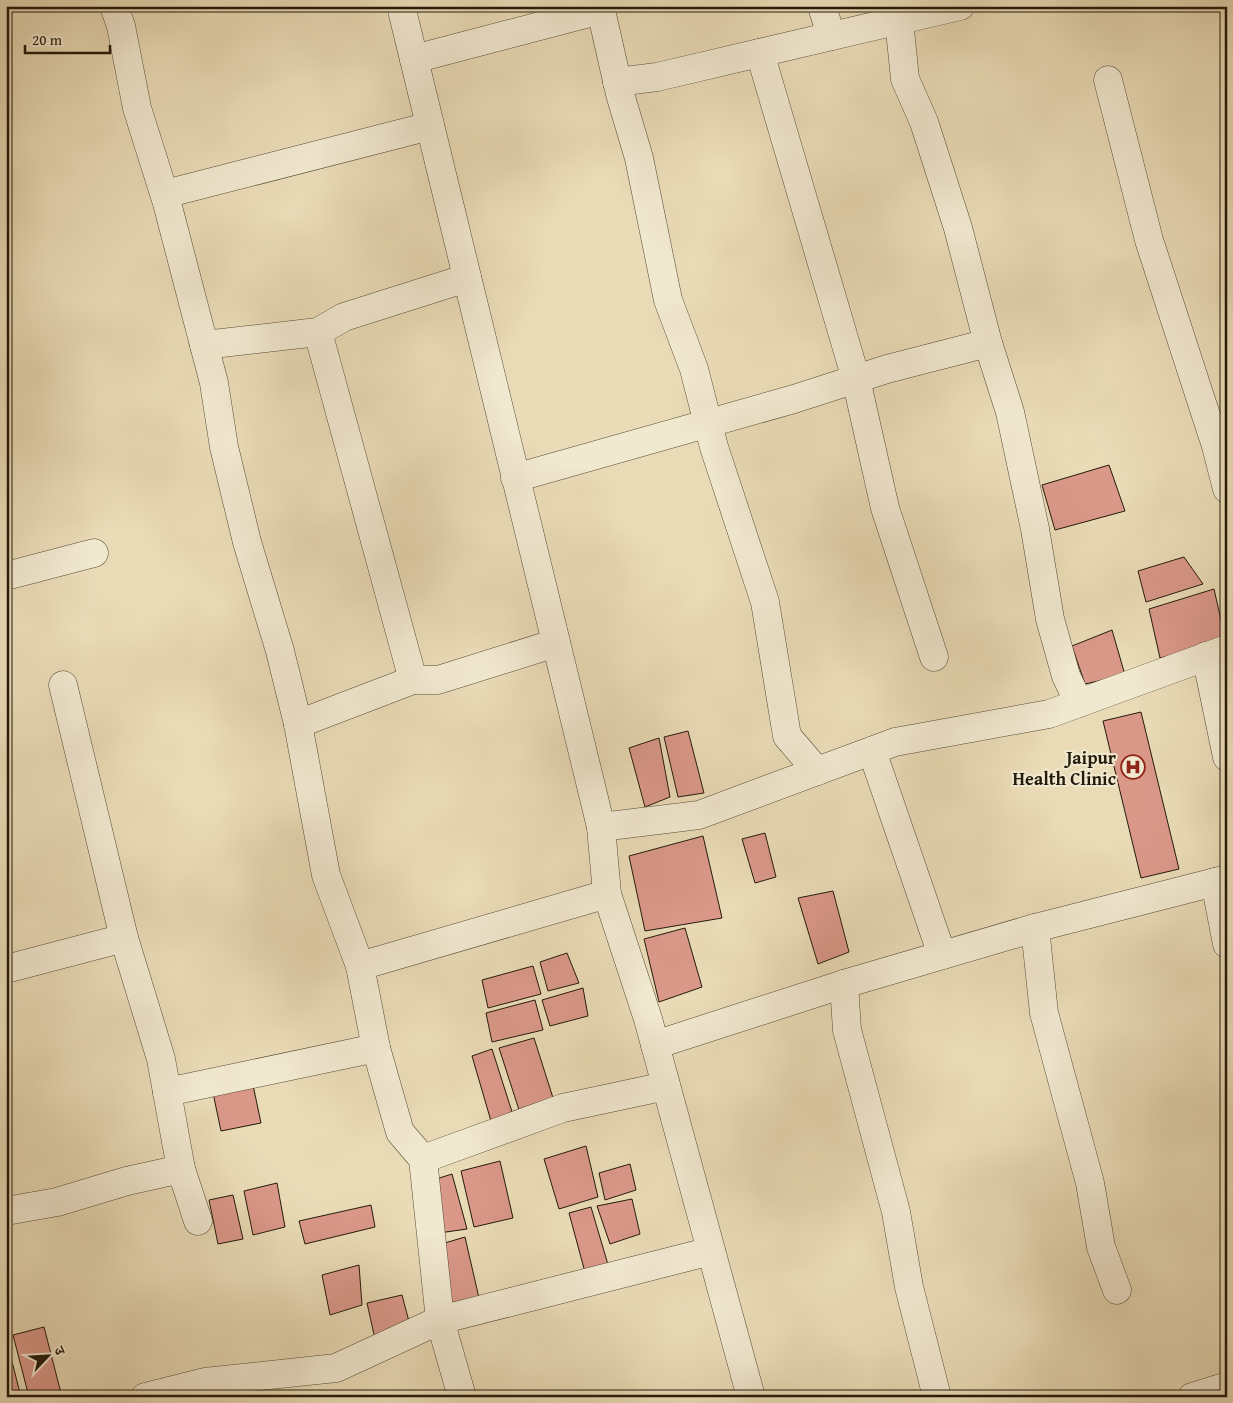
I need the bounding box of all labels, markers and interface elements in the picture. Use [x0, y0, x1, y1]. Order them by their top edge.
scale bar [25, 22, 110, 54]
text: 20 m [32, 29, 63, 50]
place label: Jaipur Health Clinic [1013, 744, 1117, 792]
hospital icon: Jaipur Health Clinic [1120, 754, 1146, 780]
north arrow [22, 1330, 72, 1380]
text: उ [49, 1342, 71, 1359]

